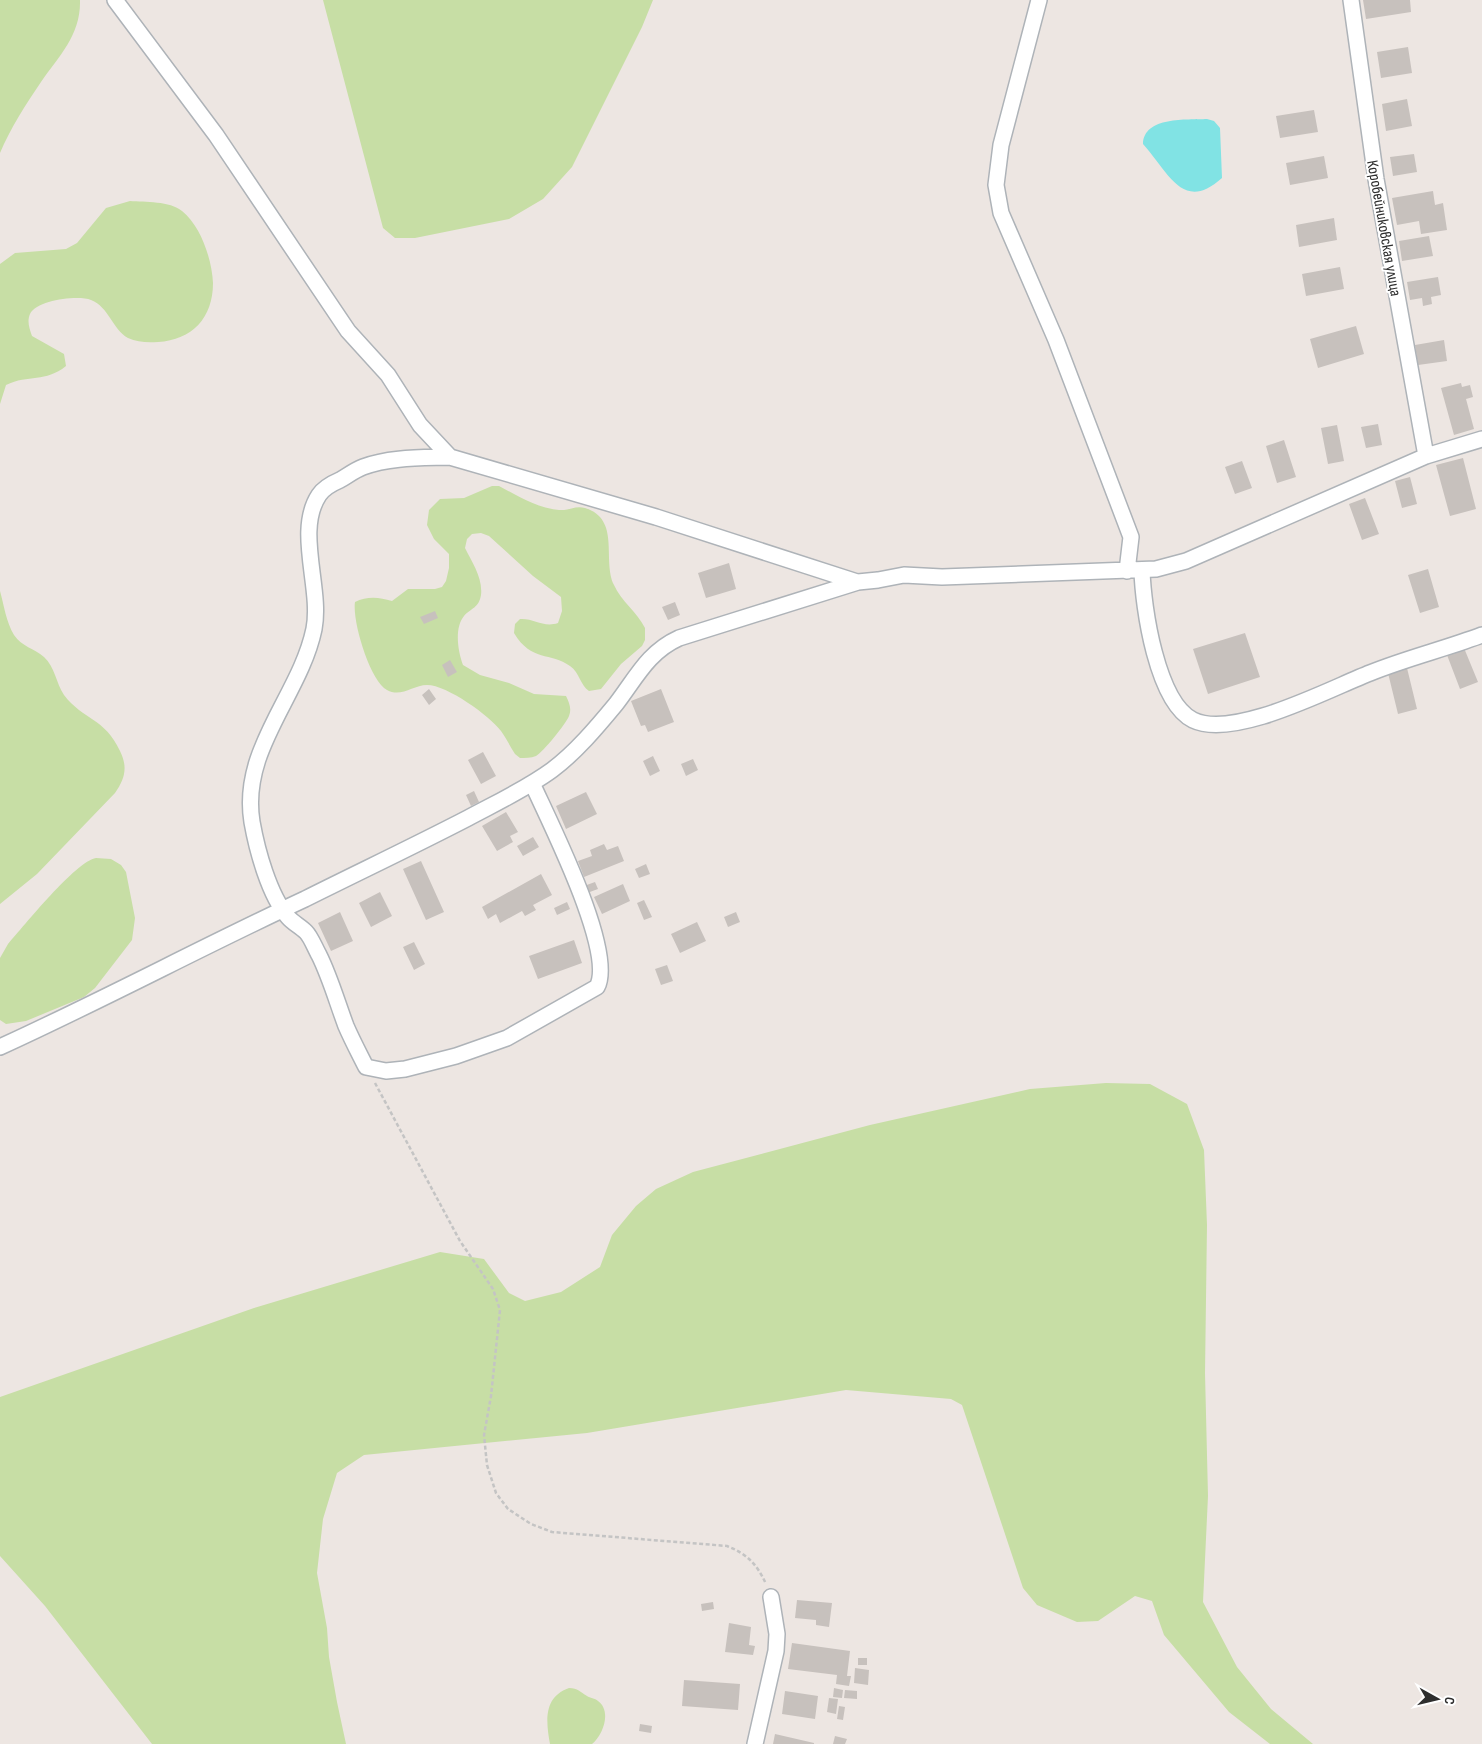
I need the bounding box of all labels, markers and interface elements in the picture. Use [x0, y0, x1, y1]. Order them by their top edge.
street label: Коробейниковская улица [1362, 159, 1405, 298]
north arrow [1412, 1674, 1462, 1724]
text: С [1440, 1696, 1458, 1705]

